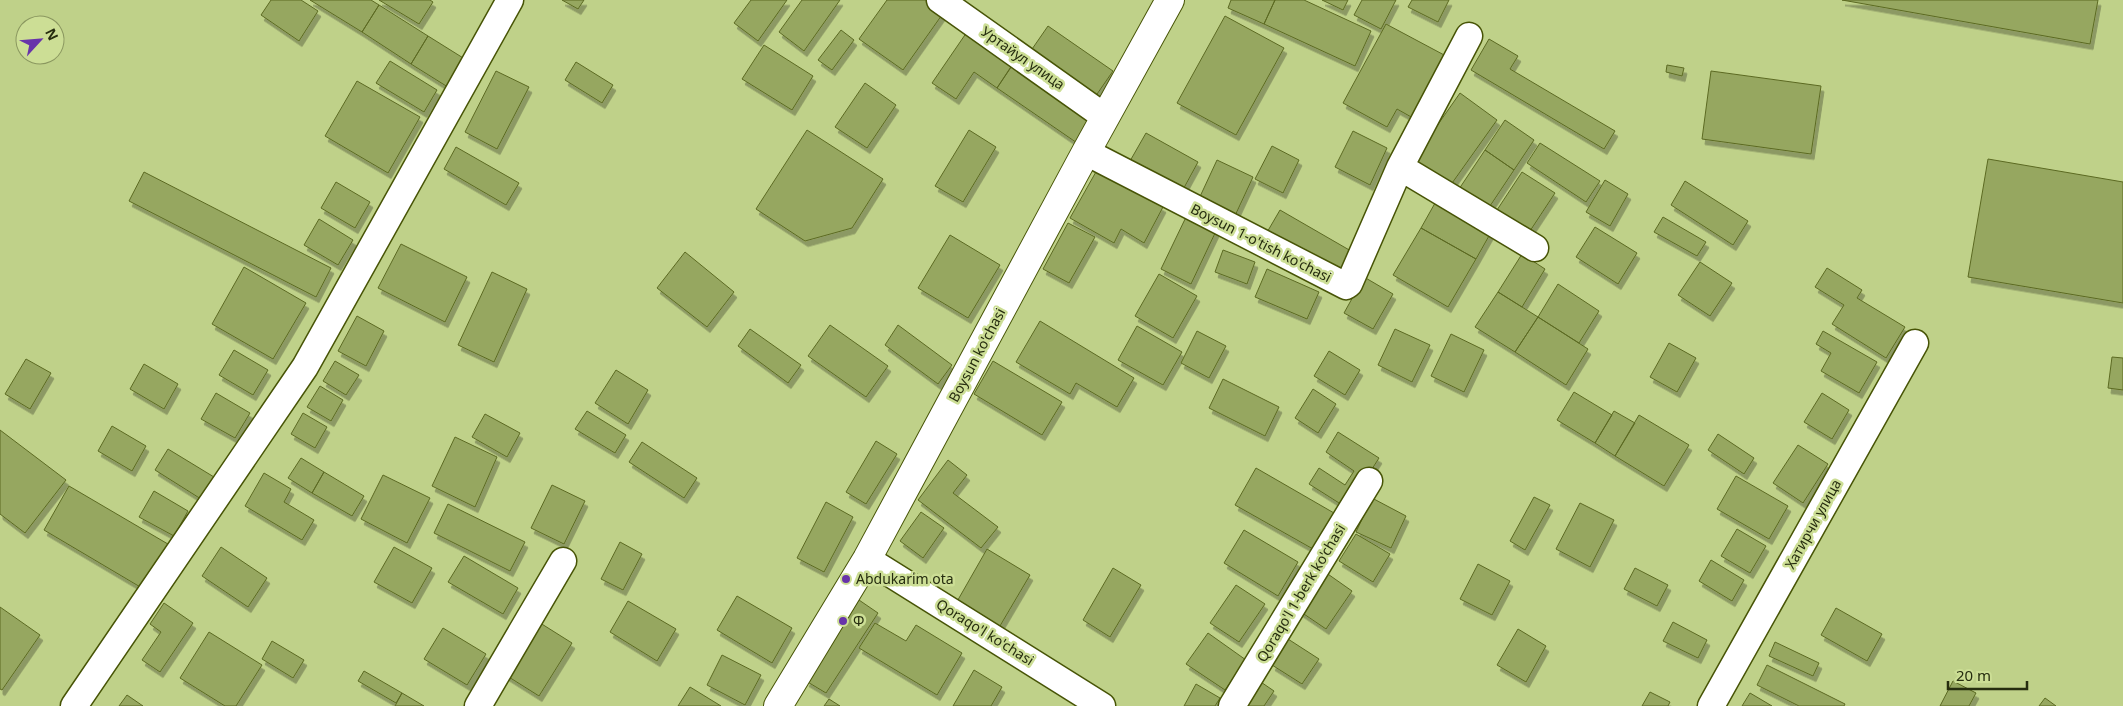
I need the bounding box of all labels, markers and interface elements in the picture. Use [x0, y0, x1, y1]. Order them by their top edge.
north arrow [15, 15, 65, 65]
street label: Уртайул улица [978, 22, 1069, 93]
text: N [41, 25, 63, 43]
street label: Boysun 1-o'tish ko'chasi [1188, 199, 1335, 286]
street label: Boysun ko'chasi [944, 305, 1009, 405]
street label: Хатирчи улица [1780, 476, 1845, 572]
street label: Qoraqo'l 1-berk ko'chasi [1252, 520, 1349, 665]
place label: Abdukarim ota [856, 569, 954, 588]
marker: Abdukarim ota [840, 573, 852, 585]
street label: Qoraqo'l ko'chasi [933, 594, 1038, 669]
place label: Ф [853, 611, 864, 630]
marker: Ф [837, 615, 849, 627]
scale bar [1948, 658, 2027, 690]
text: 20 m [1956, 665, 1991, 685]

